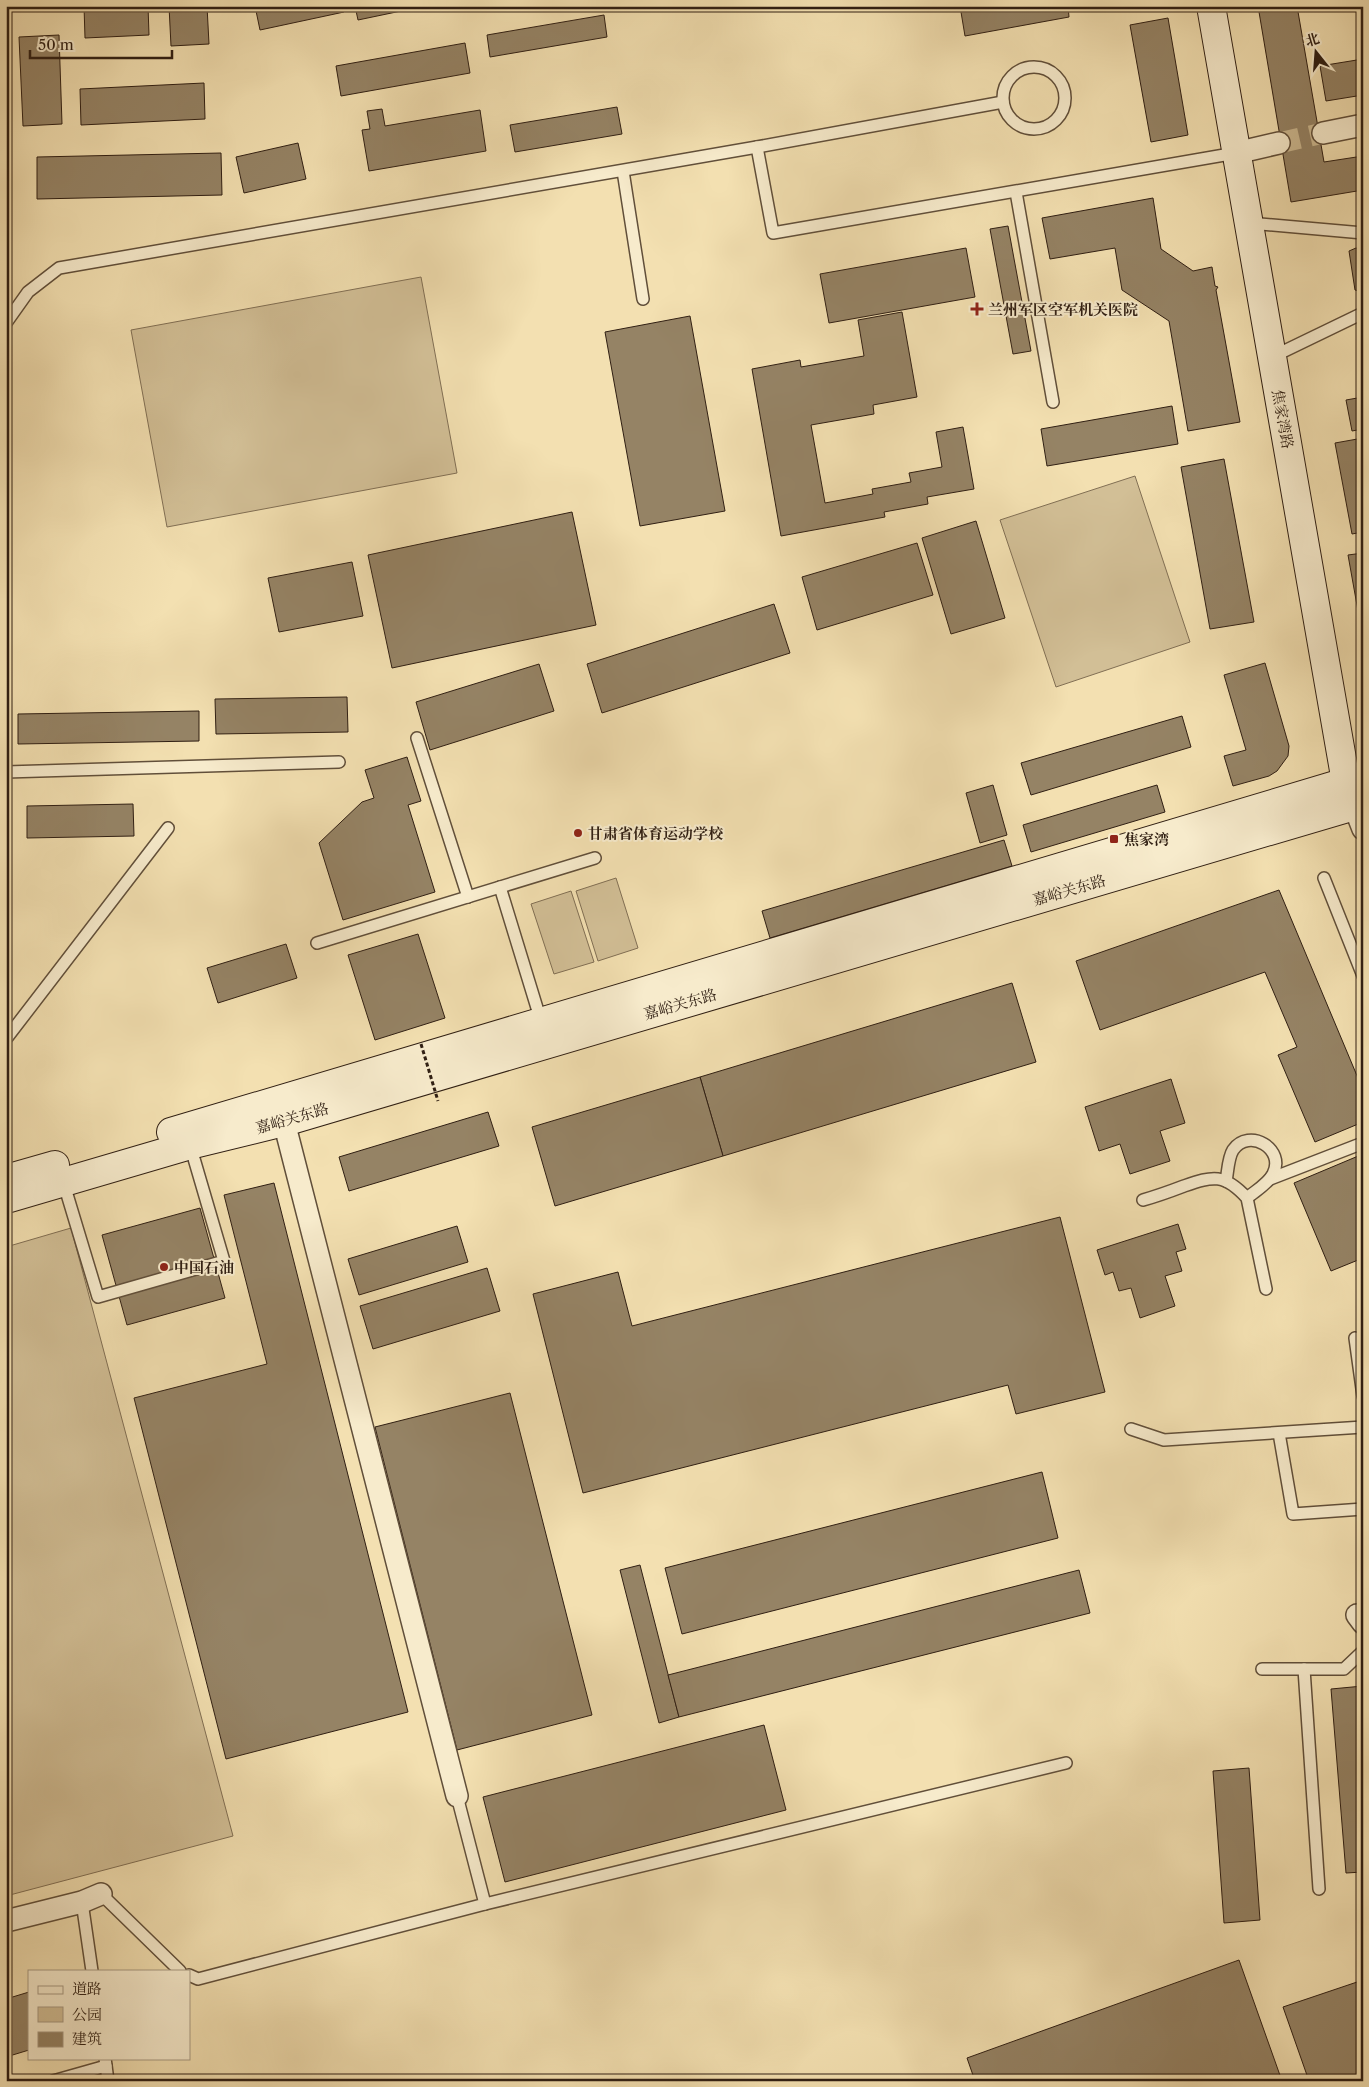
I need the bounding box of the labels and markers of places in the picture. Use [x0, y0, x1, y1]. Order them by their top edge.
place label: 兰州军区空军机关医院 [988, 300, 1138, 319]
marker: 兰州军区空军机关医院 [970, 302, 984, 316]
place label: 甘肃省体育运动学校 [588, 824, 724, 843]
marker: 甘肃省体育运动学校 [572, 827, 584, 839]
place label: 焦家湾 [1124, 830, 1169, 849]
marker: 焦家湾 [1108, 833, 1120, 845]
place label: 中国石油 [174, 1258, 234, 1277]
marker: 中国石油 [158, 1261, 170, 1273]

